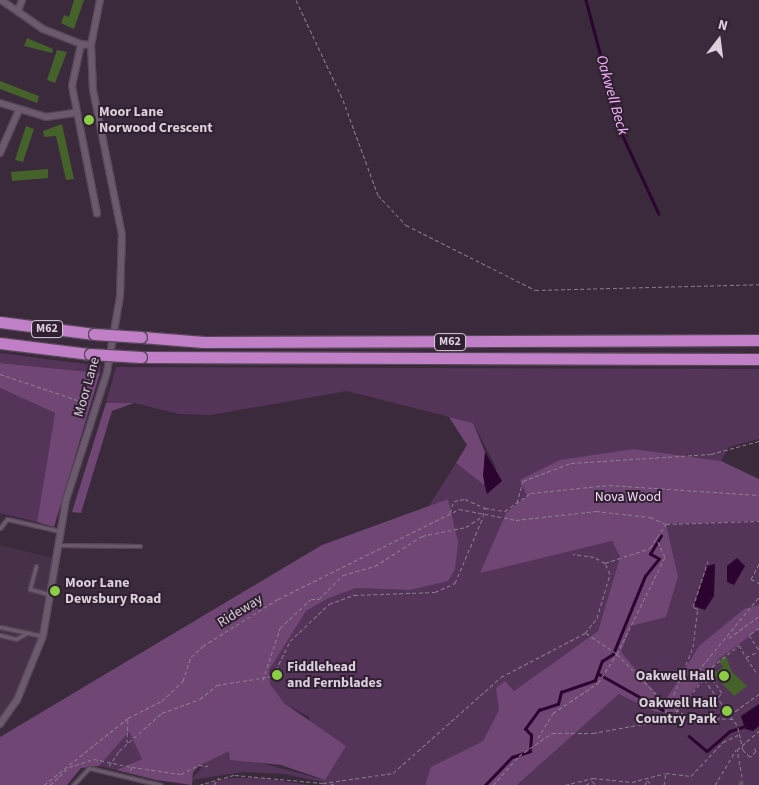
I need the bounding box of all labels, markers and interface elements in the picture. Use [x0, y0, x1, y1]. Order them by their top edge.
north arrow [694, 15, 744, 65]
text: N [716, 15, 730, 36]
water label: Oakwell Beck [592, 53, 632, 137]
place label: Moor Lane Norwood Crescent [99, 104, 213, 136]
marker: Moor Lane Norwood Crescent [83, 114, 95, 126]
road number: M62 [31, 320, 63, 338]
road number: M62 [434, 332, 466, 352]
street label: Moor Lane [70, 355, 104, 419]
park label: Nova Wood [595, 489, 661, 505]
place label: Moor Lane Dewsbury Road [65, 575, 161, 608]
marker: Moor Lane Dewsbury Road [49, 585, 61, 597]
street label: Rideway [214, 591, 266, 631]
place label: Fiddlehead and Fernblades [287, 659, 382, 692]
place label: Oakwell Hall [636, 668, 714, 684]
marker: Fiddlehead and Fernblades [271, 669, 283, 681]
marker: Oakwell Hall [718, 670, 730, 682]
place label: Oakwell Hall Country Park [635, 695, 717, 728]
marker: Oakwell Hall Country Park [721, 705, 733, 717]

